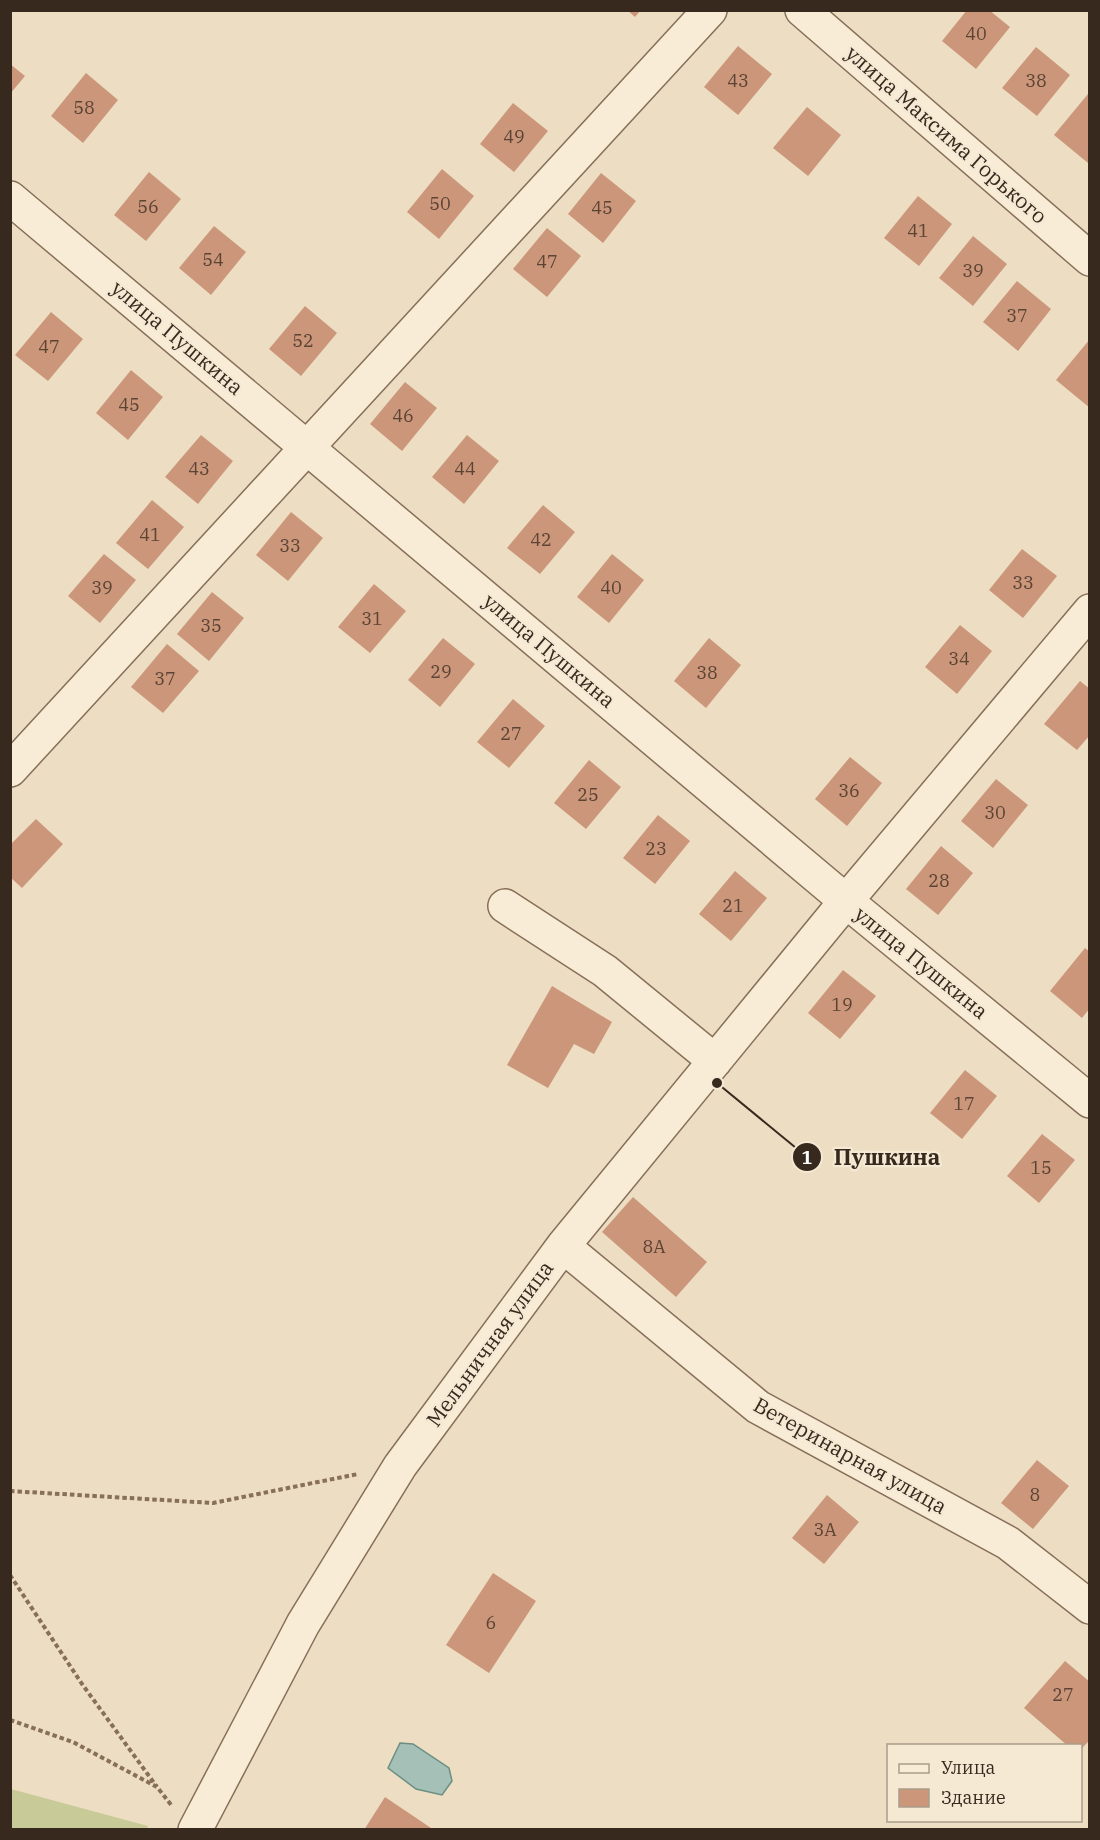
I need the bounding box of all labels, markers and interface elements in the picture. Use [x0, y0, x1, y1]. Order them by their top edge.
house number: 40 [965, 22, 987, 45]
street label: улица Максима Горького [840, 39, 1053, 230]
house number: 43 [727, 69, 749, 92]
house number: 38 [1025, 69, 1047, 92]
house number: 58 [73, 96, 95, 119]
house number: 49 [503, 125, 525, 148]
house number: 50 [429, 192, 451, 215]
house number: 56 [137, 195, 159, 218]
house number: 45 [591, 196, 613, 219]
house number: 41 [907, 219, 929, 242]
house number: 54 [202, 248, 224, 271]
house number: 47 [536, 250, 558, 273]
house number: 39 [962, 259, 984, 282]
street label: улица Пушкина [106, 274, 250, 401]
house number: 37 [1006, 304, 1028, 327]
house number: 52 [292, 329, 314, 352]
house number: 47 [38, 335, 60, 358]
house number: 45 [118, 393, 140, 416]
house number: 46 [392, 404, 414, 427]
house number: 43 [188, 457, 210, 480]
house number: 44 [454, 457, 476, 480]
house number: 41 [139, 523, 161, 546]
house number: 42 [530, 528, 552, 551]
house number: 33 [279, 534, 301, 557]
house number: 33 [1012, 571, 1034, 594]
house number: 39 [91, 576, 113, 599]
house number: 40 [600, 576, 622, 599]
street label: улица Пушкина [478, 587, 622, 714]
house number: 31 [361, 607, 383, 630]
house number: 35 [200, 614, 222, 637]
house number: 34 [948, 647, 970, 670]
house number: 29 [430, 660, 452, 683]
house number: 38 [696, 661, 718, 684]
house number: 37 [154, 667, 176, 690]
house number: 27 [500, 722, 522, 745]
house number: 36 [838, 779, 860, 802]
house number: 25 [577, 783, 599, 806]
house number: 30 [984, 801, 1006, 824]
house number: 23 [645, 837, 667, 860]
house number: 28 [928, 869, 950, 892]
house number: 21 [722, 894, 744, 917]
street label: улица Пушкина [849, 900, 994, 1025]
house number: 19 [831, 993, 853, 1016]
house number: 17 [953, 1092, 975, 1115]
callout: Пушкина [792, 1137, 952, 1177]
text: Пушкина [834, 1142, 940, 1171]
text: 1 [802, 1146, 813, 1169]
house number: 15 [1030, 1156, 1052, 1179]
house number: 8А [642, 1235, 666, 1258]
street label: Мельничная улица [419, 1255, 559, 1432]
street label: Ветеринарная улица [749, 1390, 952, 1520]
house number: 8 [1030, 1483, 1040, 1506]
house number: 3А [813, 1518, 837, 1541]
house number: 6 [486, 1611, 496, 1634]
house number: 27 [1052, 1683, 1074, 1706]
legend [887, 1744, 1082, 1822]
text: Улица [941, 1756, 996, 1779]
text: Здание [941, 1786, 1006, 1809]

